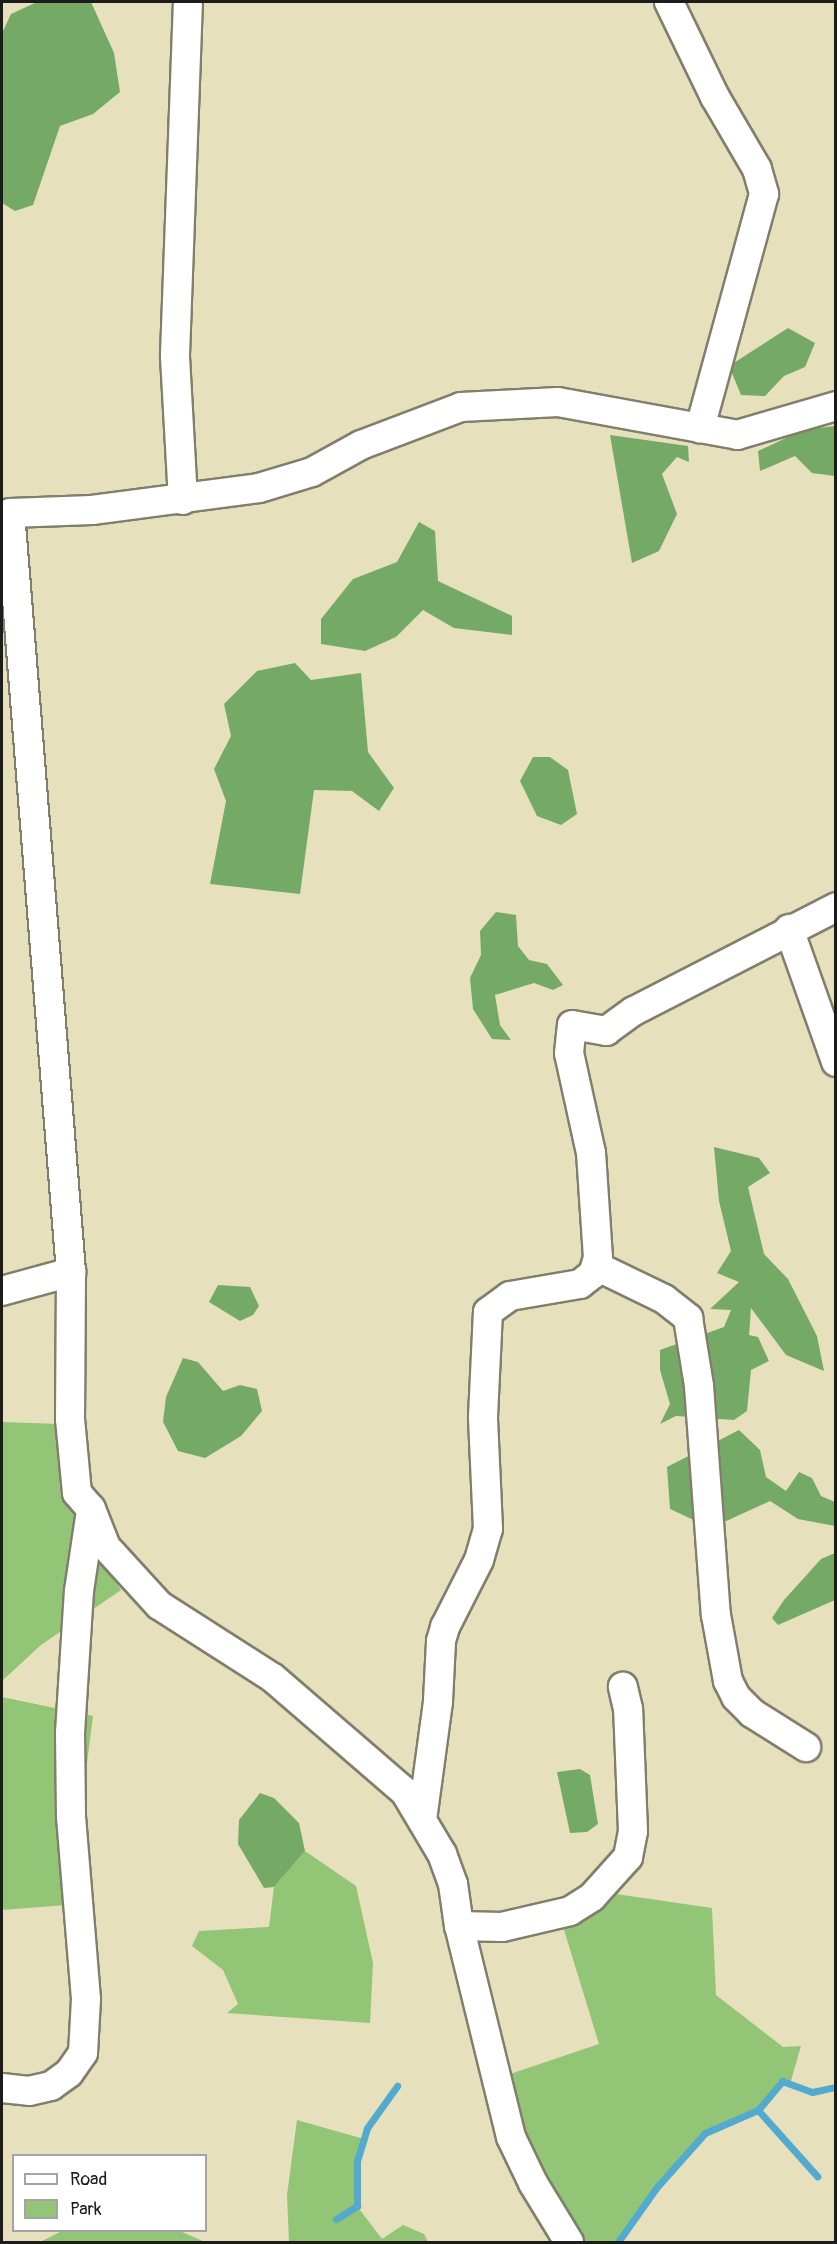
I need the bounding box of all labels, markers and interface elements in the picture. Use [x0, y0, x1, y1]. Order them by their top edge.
legend [12, 2154, 207, 2232]
text: Road [70, 2168, 107, 2191]
text: Park [70, 2198, 102, 2221]

